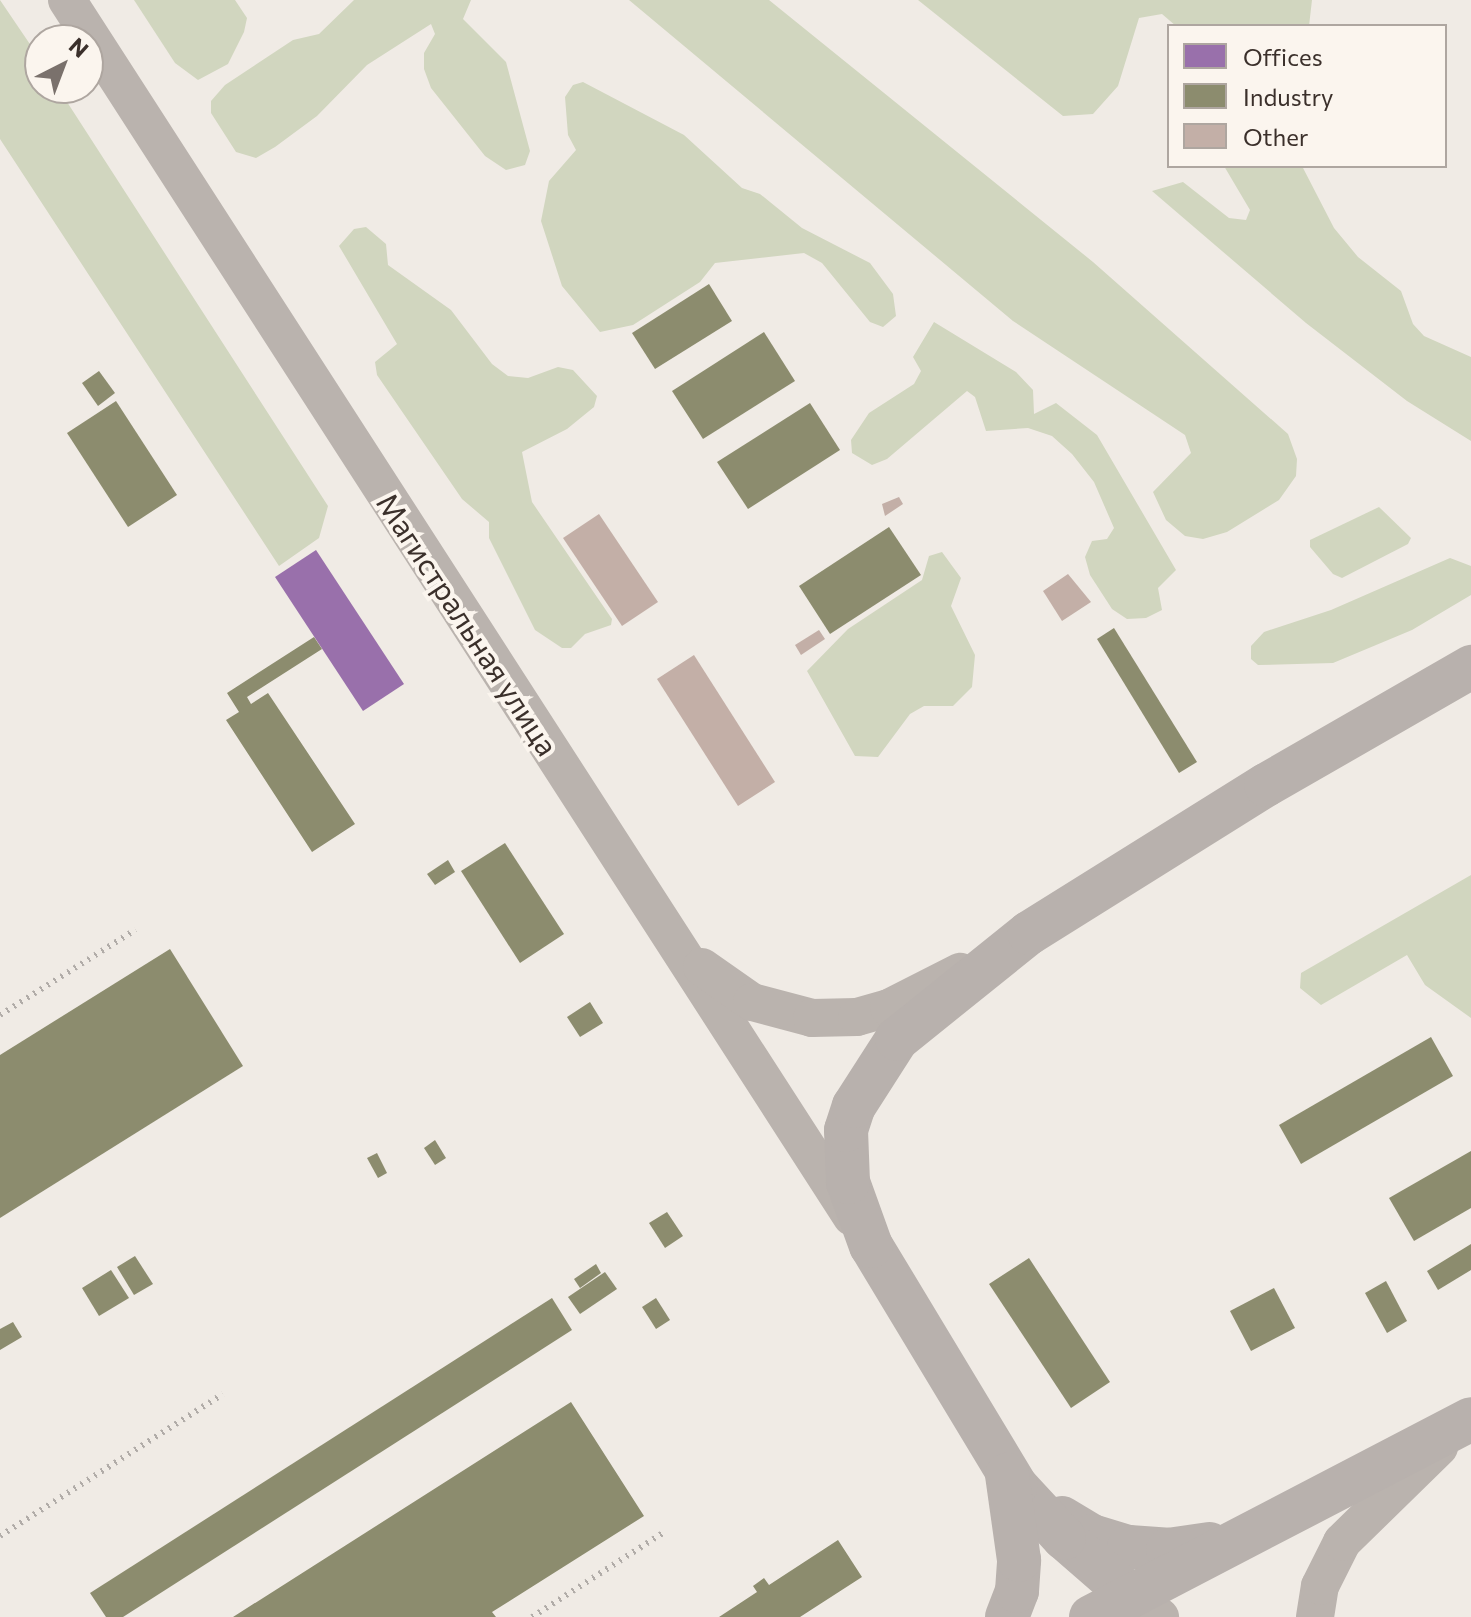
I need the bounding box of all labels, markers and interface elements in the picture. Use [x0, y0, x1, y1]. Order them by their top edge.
north arrow [24, 24, 104, 104]
legend [1167, 24, 1447, 168]
text: N [64, 32, 94, 63]
text: Offices [1243, 42, 1323, 71]
text: Industry [1243, 82, 1333, 111]
text: Other [1243, 122, 1308, 151]
street label: Магистральная улица [370, 486, 566, 762]

